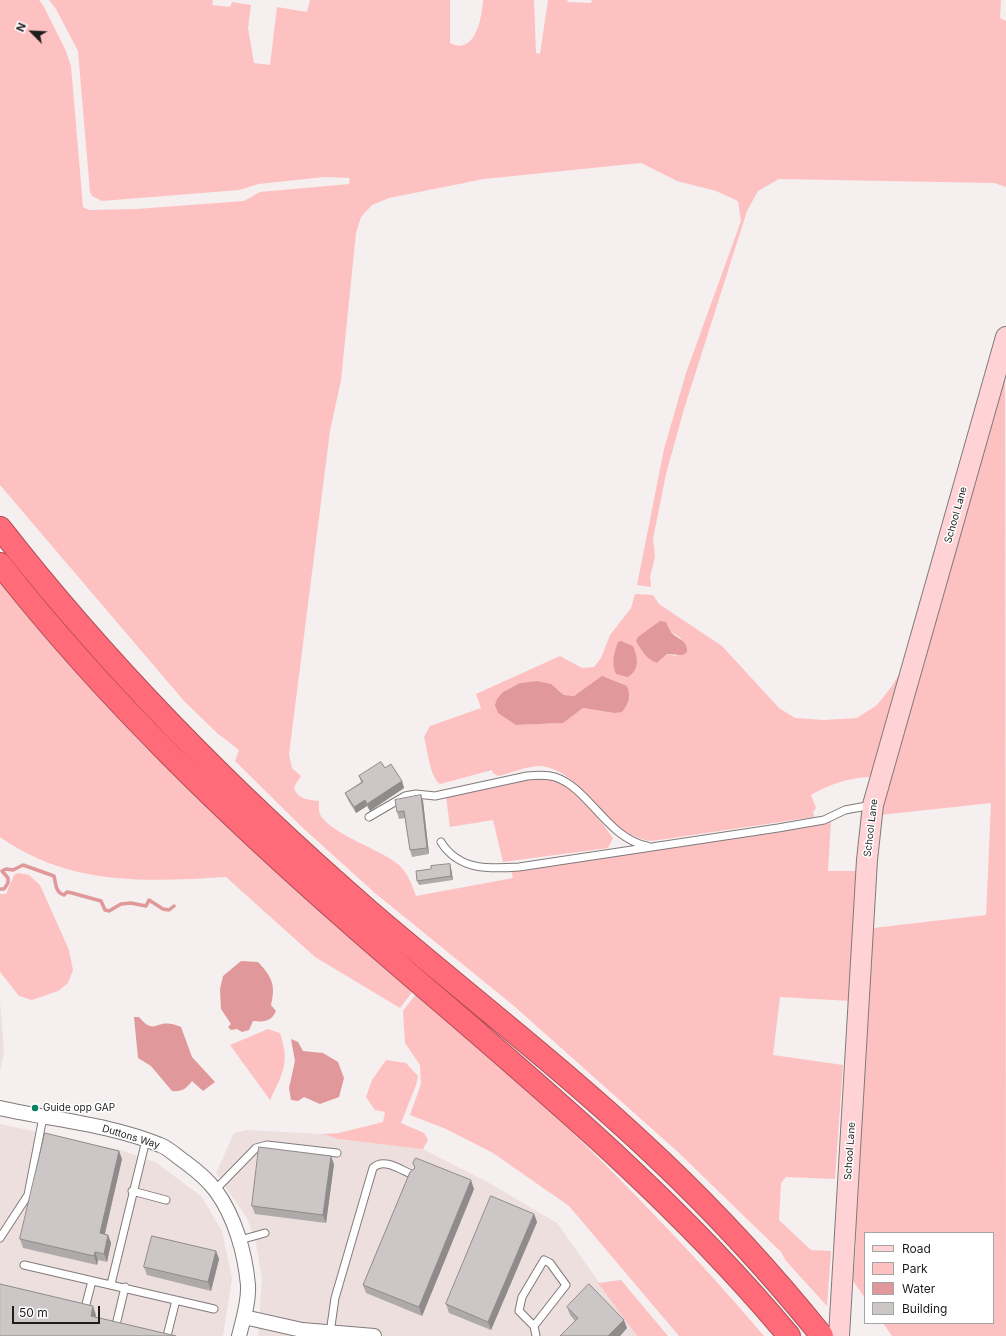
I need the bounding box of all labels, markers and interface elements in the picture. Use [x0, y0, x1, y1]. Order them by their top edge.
north arrow [12, 12, 52, 52]
text: N [13, 20, 29, 34]
street label: School Lane [942, 485, 970, 545]
street label: School Lane [861, 798, 881, 858]
place label: Guide opp GAP [43, 1102, 115, 1114]
marker: Guide opp GAP [30, 1103, 40, 1113]
street label: School Lane [842, 1122, 858, 1180]
street label: Duttons Way [101, 1123, 161, 1151]
legend [864, 1232, 994, 1324]
text: Road [902, 1241, 931, 1256]
text: Park [902, 1261, 928, 1276]
text: Water [902, 1281, 935, 1296]
scale bar [14, 1298, 102, 1324]
text: Building [902, 1301, 947, 1316]
text: 50 m [19, 1305, 48, 1320]

